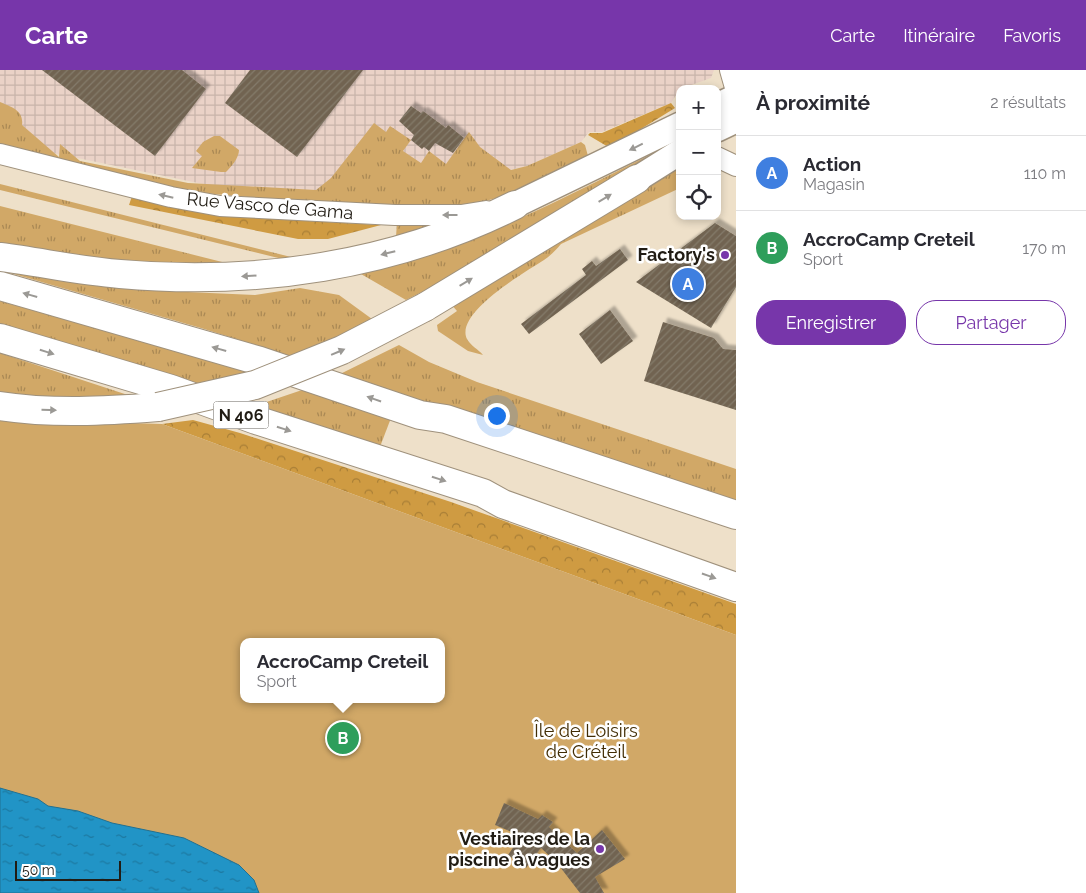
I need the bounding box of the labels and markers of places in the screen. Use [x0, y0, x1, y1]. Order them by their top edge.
place label: Factory's [637, 244, 715, 265]
marker: Factory's [719, 249, 731, 261]
pin: A [672, 265, 704, 303]
pin: B [327, 719, 359, 757]
place label: Vestiaires de la piscine à vagues [448, 828, 590, 870]
marker: Vestiaires de la piscine à vagues [594, 843, 606, 855]

